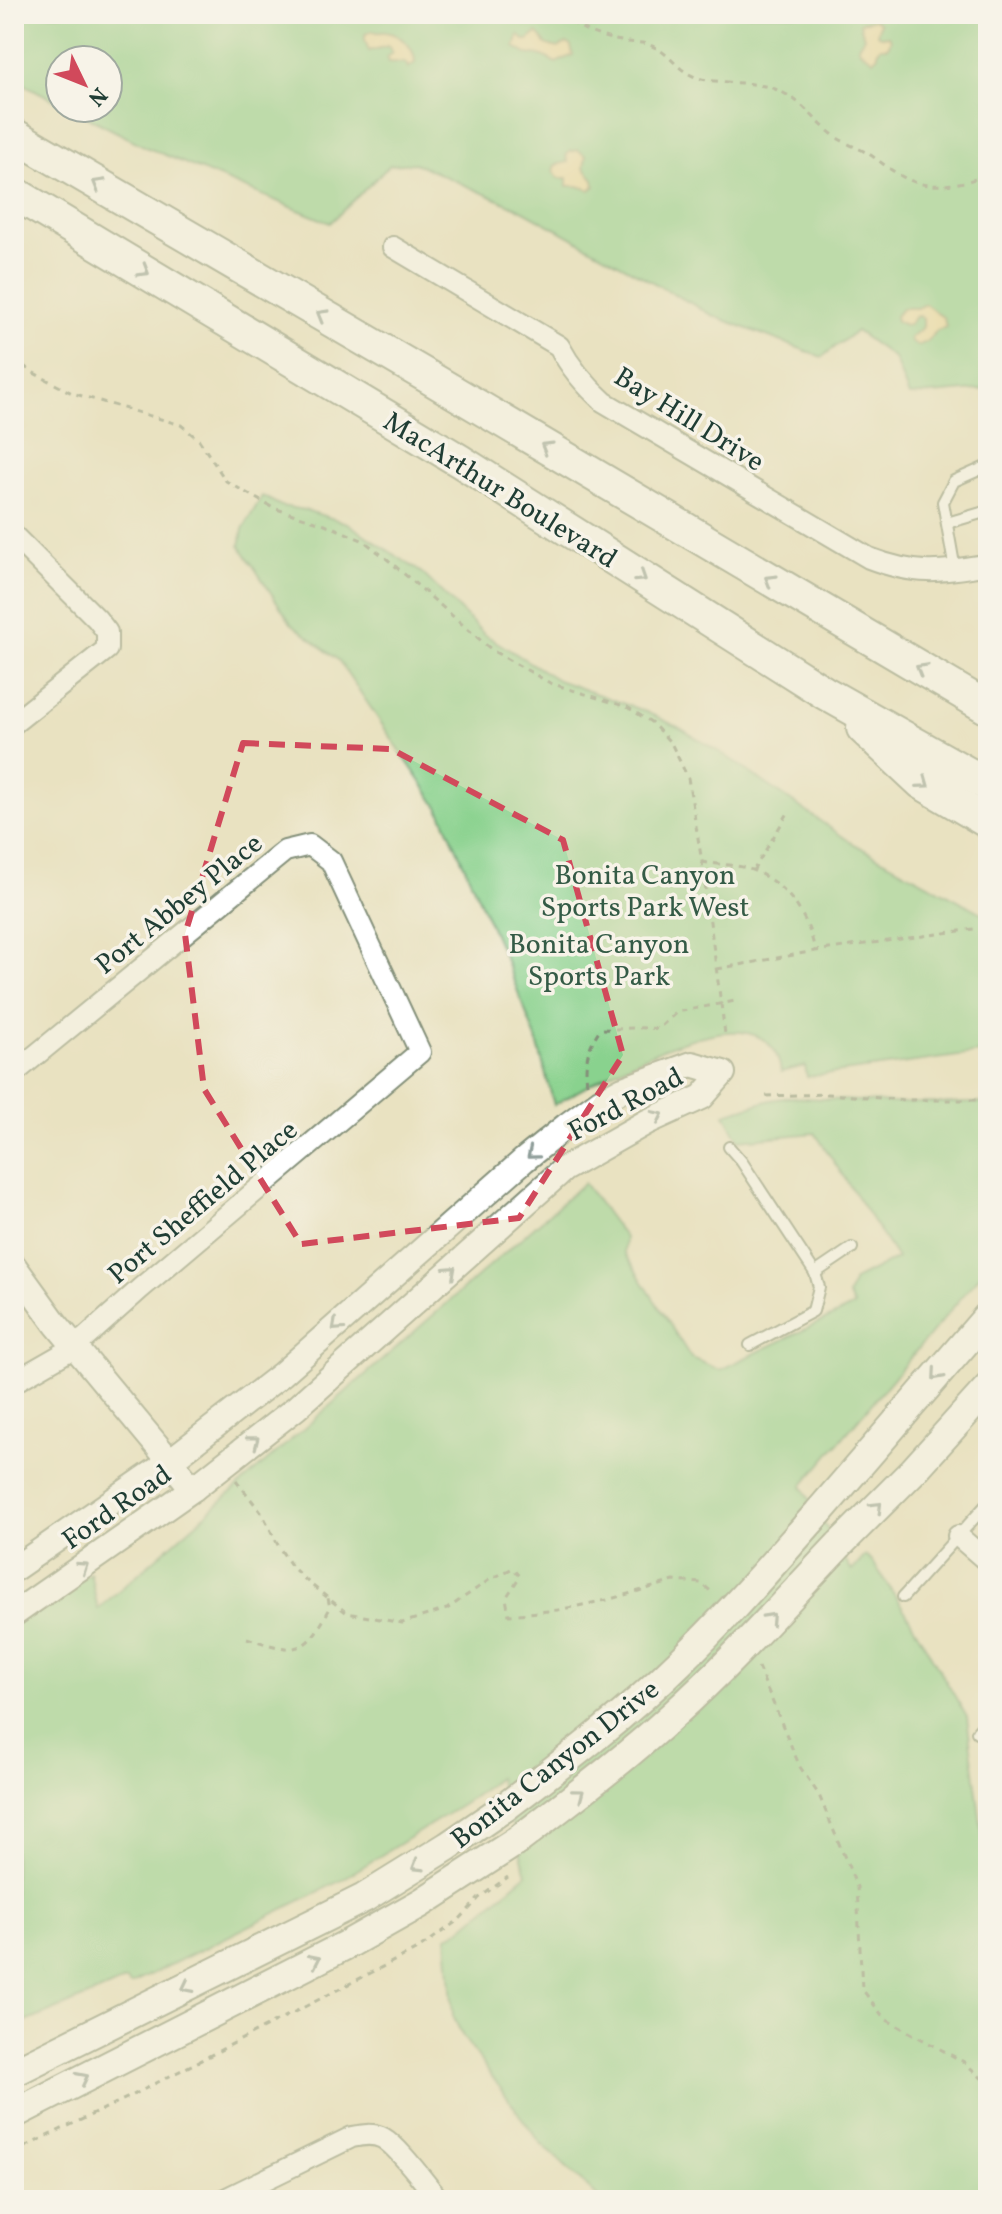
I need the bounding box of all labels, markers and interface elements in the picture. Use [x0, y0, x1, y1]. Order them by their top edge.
north arrow [44, 44, 124, 124]
text: N [80, 80, 114, 112]
one-way arrow [92, 178, 107, 194]
one-way arrow [135, 261, 149, 276]
one-way arrow [317, 309, 331, 325]
street label: Bay Hill Drive [606, 358, 771, 482]
street label: MacArthur Boulevard [375, 403, 624, 579]
one-way arrow [540, 441, 555, 457]
one-way arrow [633, 567, 647, 582]
one-way arrow [764, 574, 779, 590]
one-way arrow [915, 663, 929, 679]
one-way arrow [915, 773, 930, 788]
street label: Port Abbey Place [88, 825, 272, 985]
park label: Bonita Canyon Sports Park West [541, 857, 749, 928]
park label: Bonita Canyon Sports Park [508, 926, 690, 997]
street label: Ford Road [562, 1059, 691, 1152]
one-way arrow [649, 1110, 664, 1126]
street label: Port Sheffield Place [100, 1112, 307, 1294]
one-way arrow [527, 1144, 541, 1159]
one-way arrow [441, 1267, 456, 1281]
one-way arrow [332, 1316, 347, 1330]
one-way arrow [932, 1366, 947, 1380]
one-way arrow [245, 1437, 260, 1451]
street label: Ford Road [55, 1456, 180, 1560]
one-way arrow [868, 1502, 882, 1517]
one-way arrow [74, 1562, 88, 1577]
one-way arrow [761, 1613, 776, 1627]
street label: Bonita Canyon Drive [443, 1671, 668, 1859]
one-way arrow [570, 1789, 585, 1803]
one-way arrow [411, 1856, 426, 1871]
one-way arrow [307, 1954, 321, 1970]
one-way arrow [180, 1977, 195, 1993]
one-way arrow [75, 2072, 90, 2087]

